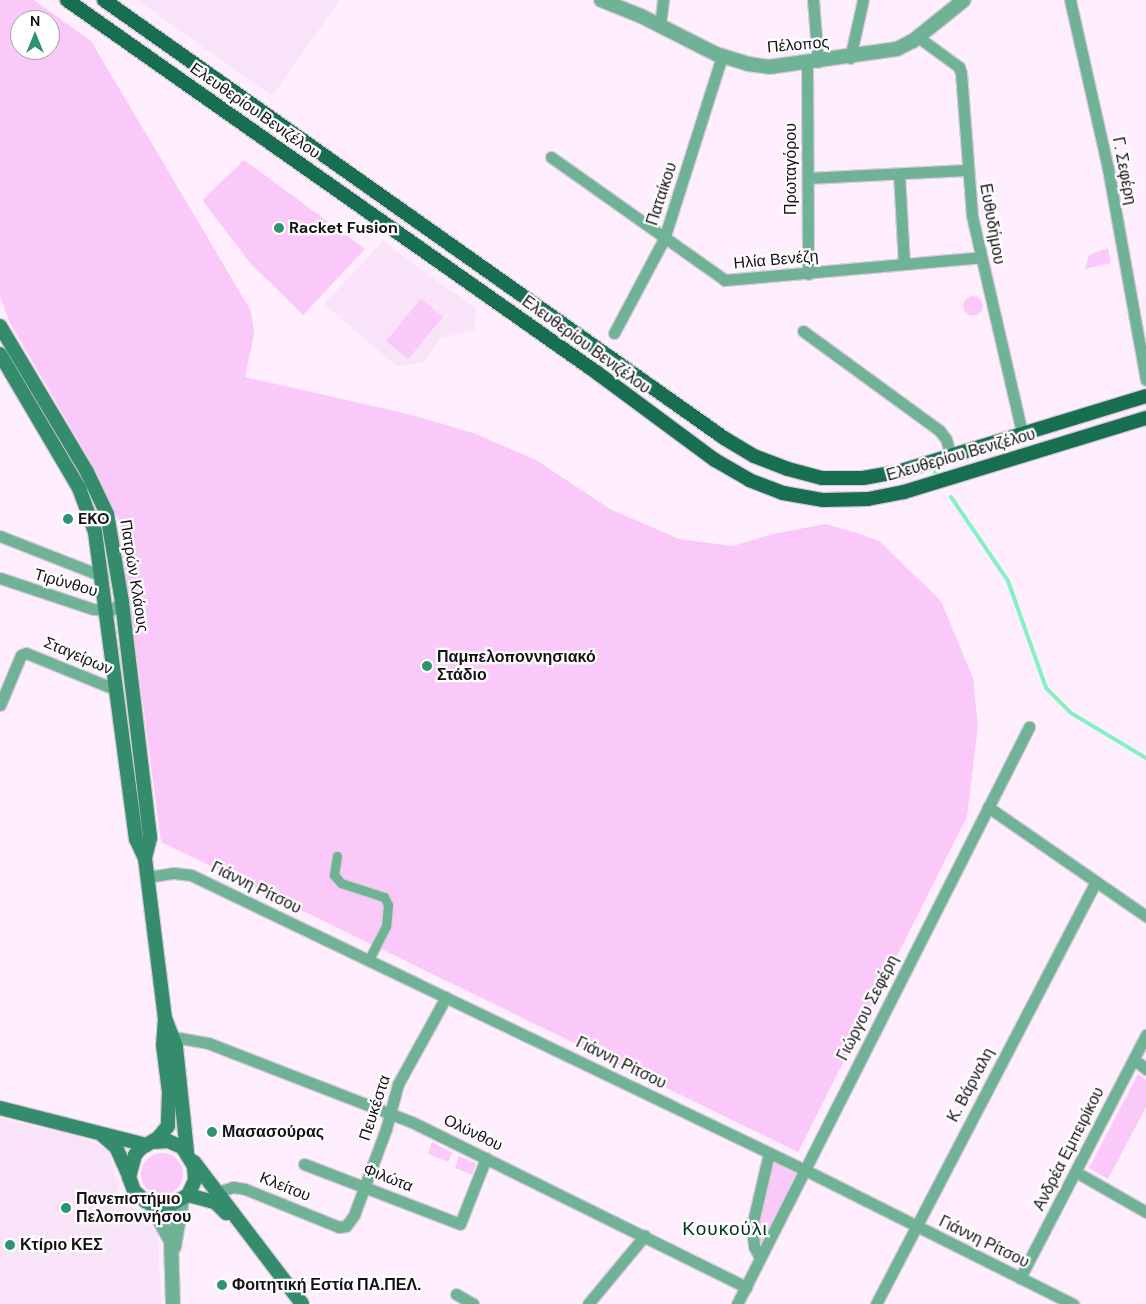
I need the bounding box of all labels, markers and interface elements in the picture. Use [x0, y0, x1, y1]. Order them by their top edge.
north arrow [10, 10, 60, 60]
text: N [30, 12, 40, 30]
street label: Πέλοπος [766, 33, 830, 57]
street label: Ελευθερίου Βενιζέλου [186, 59, 324, 163]
street label: Πρωταγόρου [781, 123, 801, 215]
street label: Γ. Σεφέρη [1108, 135, 1140, 207]
street label: Παταίκου [643, 160, 681, 228]
street label: Ευθυδήμου [975, 182, 1009, 266]
place label: Racket Fusion [289, 218, 398, 238]
marker: Racket Fusion [273, 222, 285, 234]
street label: Ηλία Βενέζη [733, 247, 819, 273]
street label: Ελευθερίου Βενιζέλου [518, 292, 654, 398]
street label: Ελευθερίου Βενιζέλου [884, 425, 1038, 485]
place label: EKO [78, 509, 109, 529]
marker: EKO [62, 513, 74, 525]
street label: Πατρών Κλάους [116, 518, 152, 634]
street label: Τιρύνθου [32, 565, 100, 601]
street label: Σταγείρων [41, 633, 115, 679]
place label: Παμπελοποννησιακό Στάδιο [437, 647, 596, 685]
marker: Παμπελοποννησιακό Στάδιο [421, 660, 433, 672]
street label: Γιάννη Ρίτσου [208, 858, 304, 918]
street label: Γιώργου Σεφέρη [833, 952, 903, 1064]
street label: Γιάννη Ρίτσου [573, 1033, 669, 1093]
street label: Κ. Βάρναλη [943, 1045, 999, 1125]
street label: Πευκέστα [355, 1073, 395, 1143]
street label: Ανδρέα Εμπειρίκου [1030, 1084, 1108, 1214]
street label: Ολύνθου [440, 1110, 506, 1156]
place label: Μασασούρας [222, 1122, 324, 1142]
marker: Μασασούρας [206, 1126, 218, 1138]
street label: Φιλώτα [360, 1160, 416, 1196]
street label: Κλείτου [257, 1168, 313, 1206]
place label: Πανεπιστήμιο Πελοποννήσου [76, 1189, 191, 1227]
marker: Πανεπιστήμιο Πελοποννήσου [60, 1202, 72, 1214]
street label: Γιάννη Ρίτσου [936, 1212, 1032, 1272]
district label: Κουκούλι [681, 1218, 769, 1240]
place label: Κτίριο ΚΕΣ [20, 1235, 103, 1255]
marker: Κτίριο ΚΕΣ [4, 1239, 16, 1251]
place label: Φοιτητική Εστία ΠΑ.ΠΕΛ. [232, 1275, 421, 1295]
marker: Φοιτητική Εστία ΠΑ.ΠΕΛ. [216, 1279, 228, 1291]

